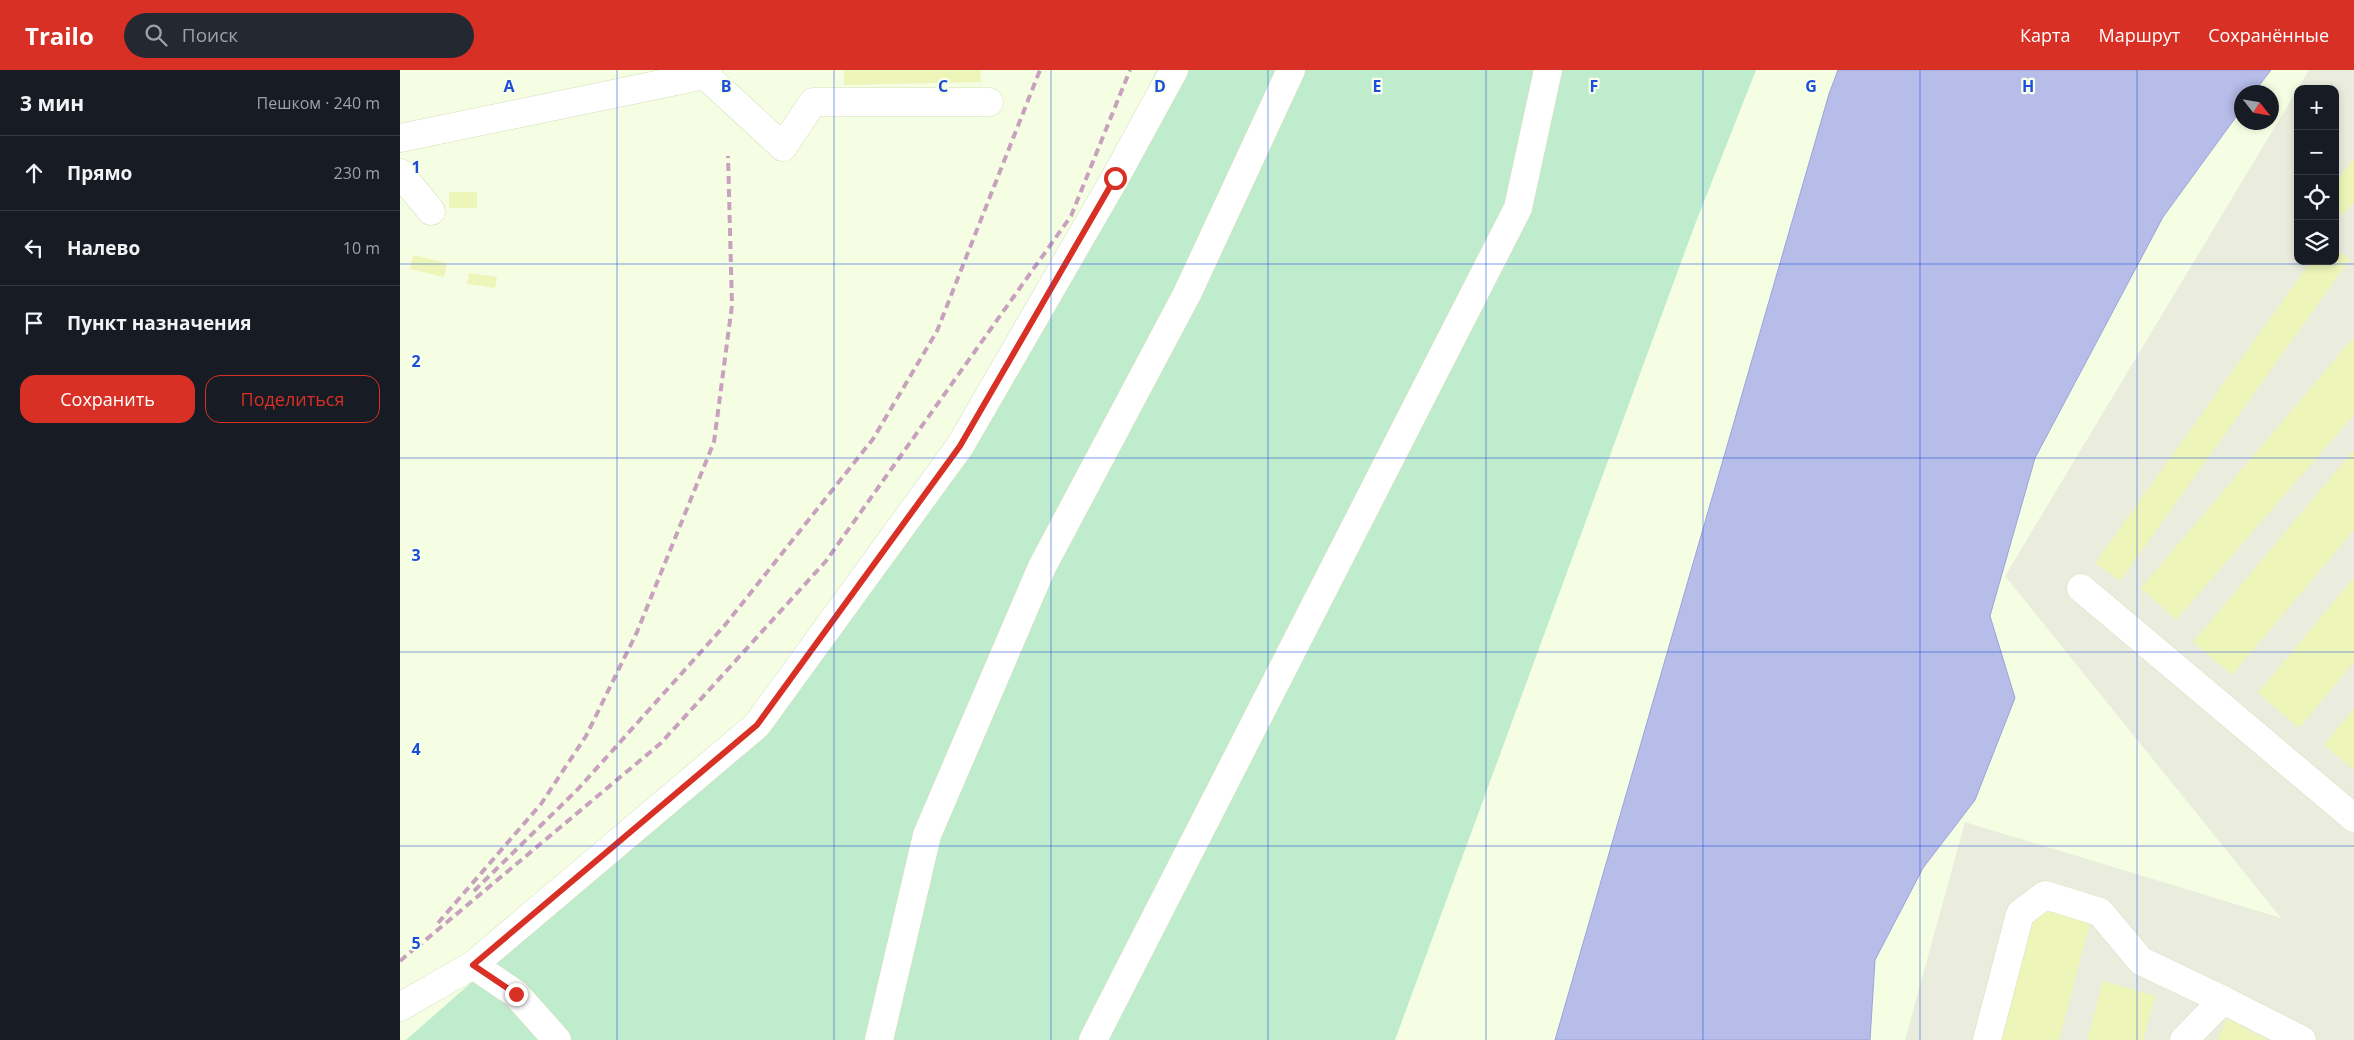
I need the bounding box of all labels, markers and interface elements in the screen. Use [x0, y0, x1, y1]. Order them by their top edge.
search box [124, 13, 474, 58]
text: Trailo [25, 19, 94, 52]
icon: search [142, 21, 170, 49]
text: Поиск [182, 22, 238, 48]
text: Карта [2020, 23, 2070, 47]
text: Маршрут [2098, 23, 2180, 47]
text: Сохранённые [2208, 23, 2329, 47]
text: A [503, 75, 515, 97]
text: B [721, 75, 731, 97]
text: C [938, 75, 948, 97]
text: D [1154, 75, 1166, 97]
text: E [1373, 75, 1382, 97]
text: F [1590, 75, 1598, 97]
text: G [1805, 75, 1817, 97]
text: H [2022, 75, 2034, 97]
north arrow [2234, 85, 2279, 130]
map controls [2294, 85, 2339, 265]
button: + [2294, 85, 2339, 130]
text: 3 мин [20, 89, 84, 117]
text: Пешком · 240 m [257, 92, 380, 114]
button: − [2294, 130, 2339, 175]
text: 1 [411, 156, 421, 178]
icon: ahead [20, 159, 48, 187]
text: Прямо [67, 160, 132, 186]
text: 230 m [334, 162, 380, 184]
route start [1104, 167, 1127, 190]
button: locate [2294, 175, 2339, 220]
button: layers [2294, 220, 2339, 265]
icon: left [20, 234, 48, 262]
text: Налево [67, 235, 140, 261]
text: 10 m [343, 237, 380, 259]
icon: arrive [20, 309, 48, 337]
text: Пункт назначения [67, 310, 252, 336]
text: 2 [411, 350, 421, 372]
button: Сохранить [20, 375, 195, 423]
button: Поделиться [205, 375, 380, 423]
text: 3 [411, 544, 421, 566]
text: 4 [411, 738, 421, 760]
text: 5 [411, 932, 421, 954]
route end [505, 983, 528, 1006]

